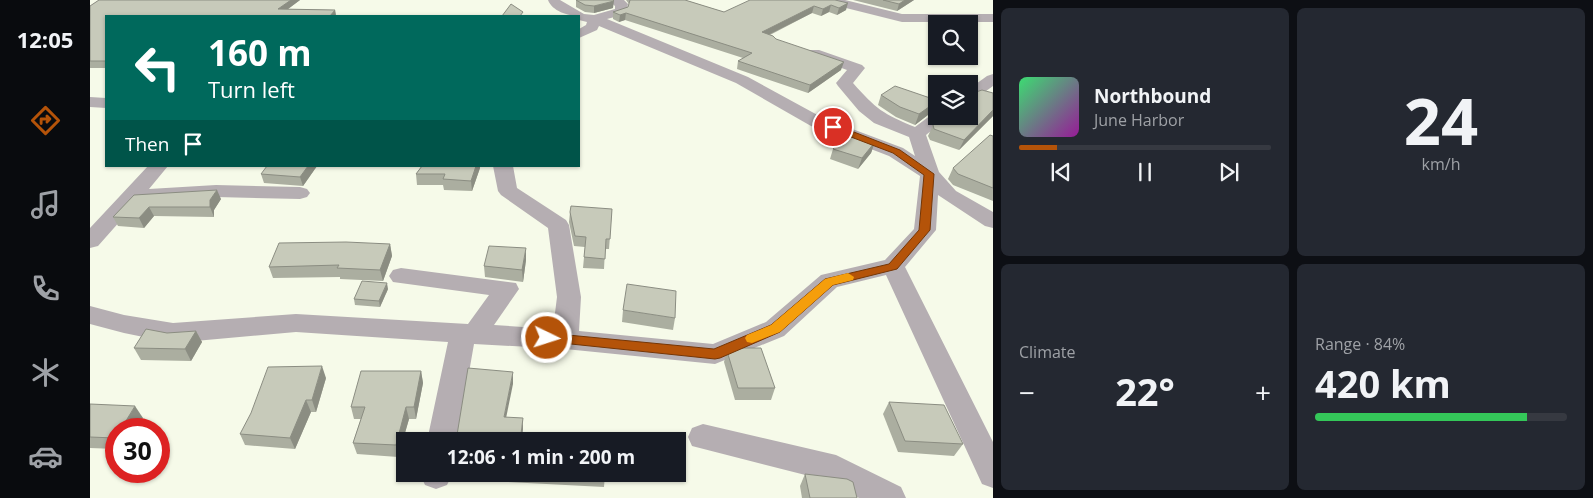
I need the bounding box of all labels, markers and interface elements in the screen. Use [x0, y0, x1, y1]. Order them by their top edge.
map controls [928, 15, 978, 125]
button: search [928, 15, 978, 65]
text: 12:05 [17, 24, 73, 54]
text: 160 m [208, 29, 312, 76]
icon: left [125, 35, 190, 100]
text: Turn left [208, 74, 295, 104]
button: layers [928, 75, 978, 125]
text: 24 [1404, 76, 1478, 164]
text: Northbound [1094, 83, 1211, 109]
icon: directions [28, 103, 63, 138]
pin [812, 106, 854, 148]
text: June Harbor [1094, 109, 1184, 131]
icon: arrive [819, 113, 847, 141]
icon: arrive [179, 130, 207, 158]
text: Then [125, 131, 169, 157]
text: km/h [1422, 153, 1460, 175]
icon: previous [1047, 158, 1075, 186]
icon: pause [1131, 158, 1159, 186]
icon: next [1215, 158, 1243, 186]
icon: music [28, 187, 63, 222]
icon: phone [28, 271, 63, 306]
position arrow [520, 311, 572, 363]
text: Range · 84% [1315, 333, 1405, 355]
text: Climate [1019, 341, 1076, 363]
icon: climate [28, 355, 63, 390]
text: 420 km [1315, 357, 1451, 409]
text: 22° [1115, 365, 1175, 417]
text: − [1019, 373, 1035, 411]
text: + [1255, 373, 1271, 411]
speed limit sign: 30 [105, 418, 170, 483]
icon: car [28, 439, 63, 474]
text: 12:06 · 1 min · 200 m [447, 444, 635, 470]

